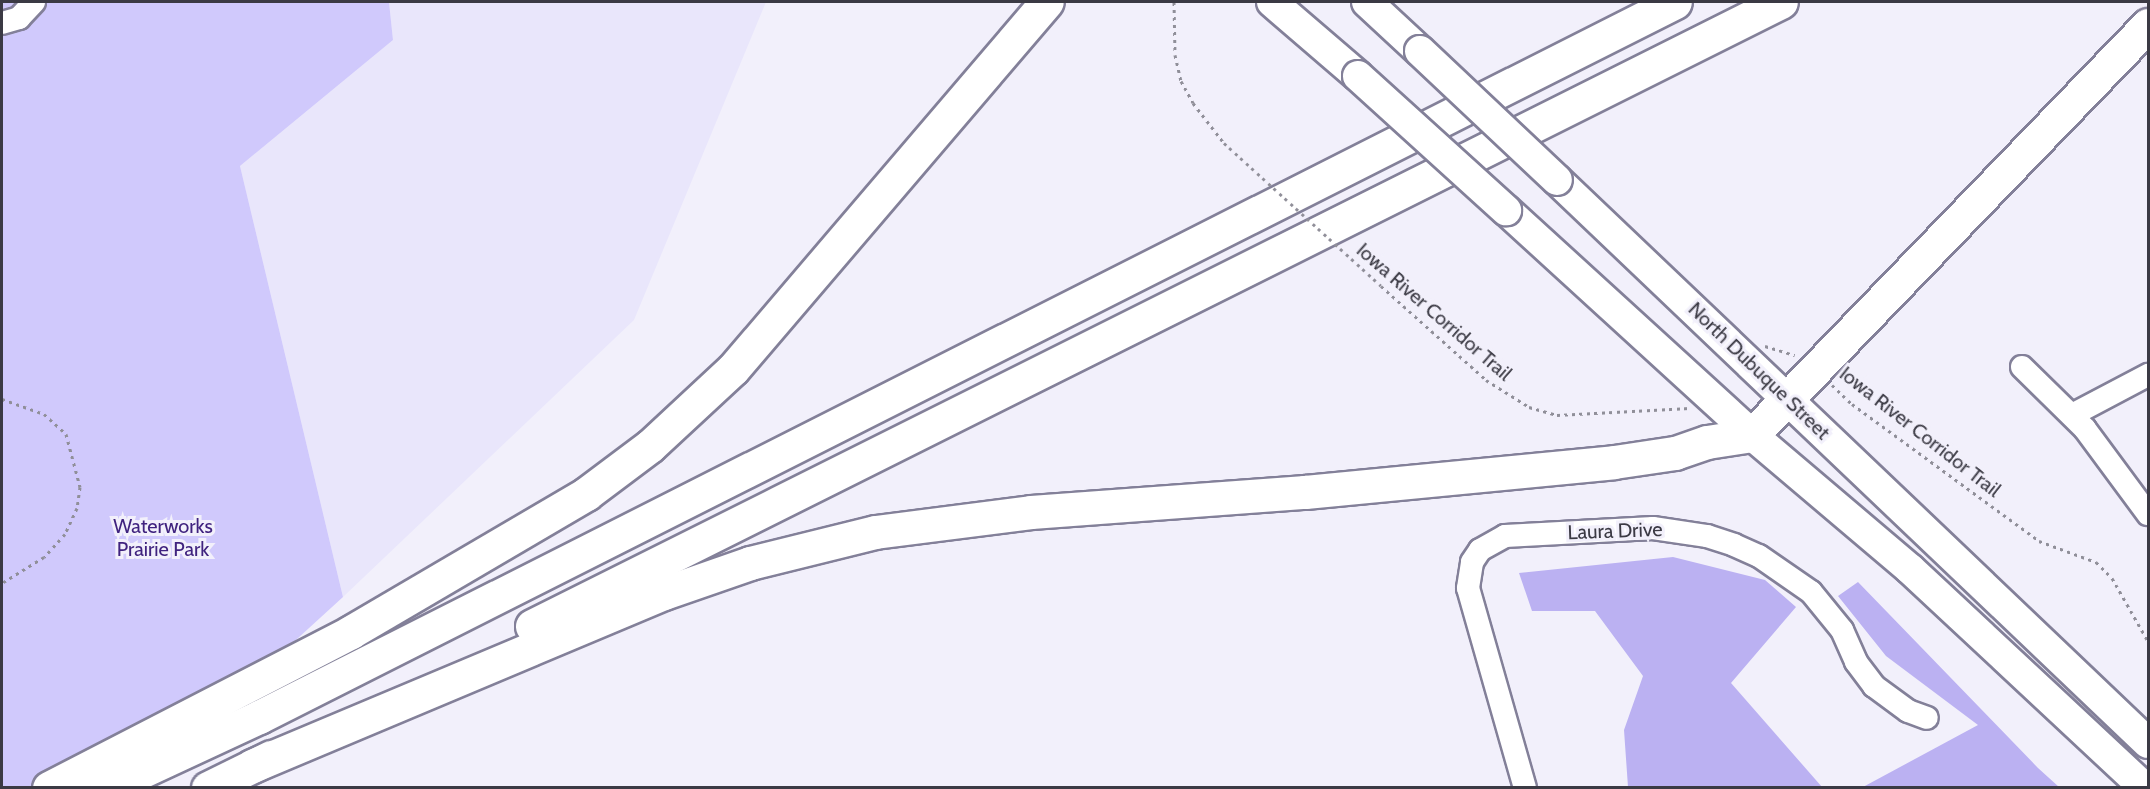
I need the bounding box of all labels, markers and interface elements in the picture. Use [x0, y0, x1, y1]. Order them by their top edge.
street label: Iowa River Corridor Trail [1352, 238, 1516, 386]
street label: North Dubuque Street [1683, 297, 1835, 445]
street label: Iowa River Corridor Trail [1835, 362, 2005, 502]
park label: Waterworks Prairie Park [113, 515, 213, 562]
street label: Laura Drive [1567, 517, 1663, 545]

